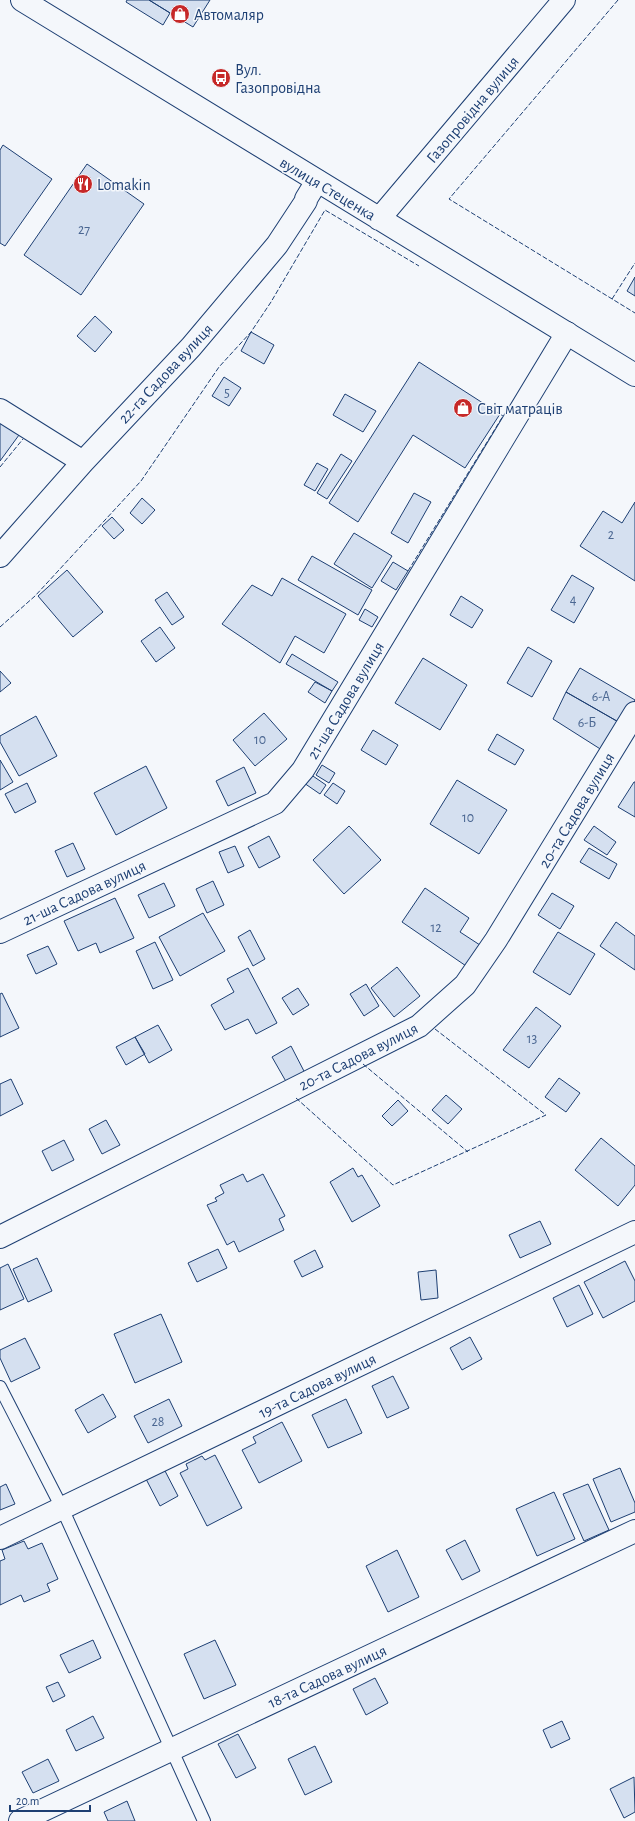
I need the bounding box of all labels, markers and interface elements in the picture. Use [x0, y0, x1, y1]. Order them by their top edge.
shop icon: Автомаляр [169, 3, 191, 25]
place label: Автомаляр [194, 7, 264, 23]
street label: Газопровідна вулиця [424, 53, 523, 167]
place label: Вул. Газопровідна [235, 62, 321, 96]
bus stop icon: Вул. Газопровідна [210, 67, 232, 89]
street label: вулиця Стеценка [276, 154, 378, 225]
restaurant icon: Lomakin [72, 173, 94, 195]
place label: Lomakin [97, 177, 151, 193]
house number: 27 [78, 223, 90, 237]
street label: 22-га Садова вулиця [116, 321, 217, 427]
house number: 5 [224, 386, 230, 400]
shop icon: Світ матраців [452, 397, 474, 419]
place label: Світ матраців [477, 401, 563, 417]
house number: 2 [608, 528, 614, 542]
house number: 4 [570, 593, 577, 607]
street label: 21-ша Садова вулиця [305, 639, 388, 763]
house number: 6-А [592, 690, 610, 704]
house number: 6-Б [578, 716, 596, 730]
house number: 10 [254, 733, 266, 747]
street label: 20-та Садова вулиця [536, 750, 618, 871]
house number: 10 [462, 811, 474, 825]
street label: 21-ша Садова вулиця [20, 857, 149, 929]
house number: 12 [430, 921, 442, 935]
street label: 20-та Садова вулиця [296, 1020, 421, 1095]
house number: 13 [527, 1032, 538, 1046]
street label: 19-та Садова вулиця [256, 1351, 379, 1422]
house number: 28 [151, 1415, 165, 1429]
street label: 18-та Садова вулиця [266, 1642, 389, 1712]
scale bar [10, 1787, 90, 1813]
text: 20 m [16, 1795, 39, 1807]

